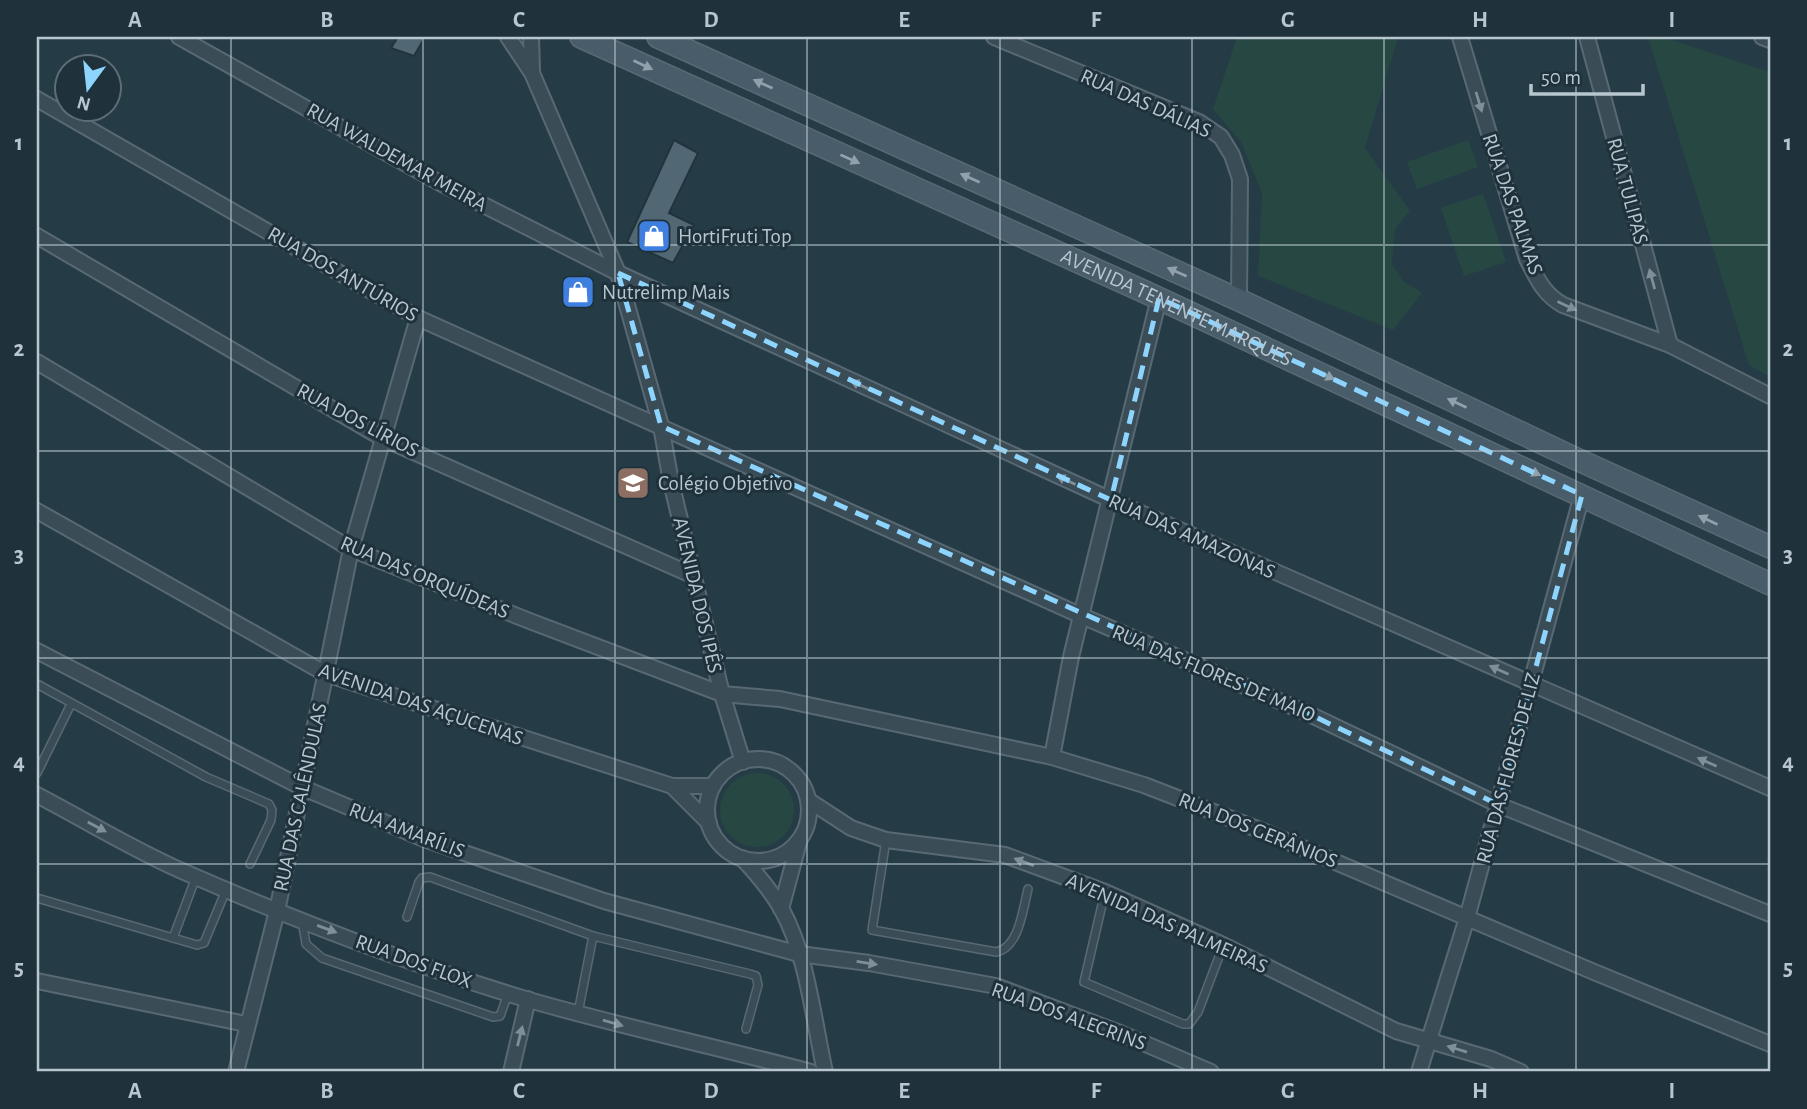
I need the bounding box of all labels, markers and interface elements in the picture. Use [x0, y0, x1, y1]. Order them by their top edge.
text: A [128, 9, 142, 32]
text: B [320, 9, 334, 32]
text: C [513, 9, 525, 32]
text: D [703, 9, 719, 32]
text: E [898, 9, 910, 32]
text: F [1091, 9, 1102, 32]
text: G [1281, 9, 1295, 32]
text: H [1472, 9, 1488, 32]
text: I [1669, 9, 1675, 32]
north arrow [52, 52, 122, 122]
scale bar [1531, 52, 1643, 96]
one-way arrow [633, 59, 653, 71]
street label: RUA DAS DÁLIAS [1077, 64, 1215, 142]
text: 50 m [1541, 67, 1581, 88]
one-way arrow [753, 78, 773, 90]
text: N [75, 92, 93, 114]
one-way arrow [1475, 92, 1485, 113]
street label: RUA WALDEMAR MEIRA [303, 99, 490, 216]
street label: RUA DAS PALMAS [1479, 131, 1547, 278]
text: 1 [15, 132, 23, 155]
text: 1 [1784, 132, 1792, 155]
street label: RUA TULIPAS [1603, 136, 1652, 247]
one-way arrow [840, 153, 860, 165]
one-way arrow [960, 172, 980, 184]
shop icon: HortiFruti Top [635, 217, 673, 255]
street label: RUA DOS ANTÚRIOS [264, 221, 423, 326]
place label: HortiFruti Top [678, 226, 792, 247]
street label: AVENIDA TENENTE MARQUES [1057, 245, 1295, 370]
one-way arrow [1167, 266, 1187, 278]
one-way arrow [1646, 268, 1657, 290]
shop icon: Nutrelimp Mais [559, 273, 597, 311]
place label: Nutrelimp Mais [602, 282, 730, 303]
one-way arrow [1556, 301, 1577, 312]
text: 2 [14, 338, 25, 361]
text: 2 [1783, 338, 1794, 361]
one-way arrow [1314, 370, 1335, 381]
street label: RUA DOS LÍRIOS [293, 378, 423, 461]
one-way arrow [850, 379, 870, 391]
one-way arrow [1447, 397, 1467, 408]
school or university icon: Colégio Objetivo [614, 464, 652, 502]
one-way arrow [1521, 465, 1541, 477]
place label: Colégio Objetivo [658, 473, 793, 494]
one-way arrow [1056, 474, 1077, 485]
street label: RUA DAS AMAZONAS [1105, 490, 1278, 583]
one-way arrow [1698, 514, 1718, 525]
street label: AVENIDA DOS IPÊS [669, 515, 728, 675]
street label: RUA DAS ORQUÍDEAS [337, 531, 513, 623]
text: 3 [14, 544, 24, 567]
text: 3 [1783, 544, 1793, 567]
street label: RUA DAS FLORES DE MAIO [1109, 621, 1318, 726]
street label: AVENIDA DAS AÇUCENAS [316, 660, 526, 749]
one-way arrow [1489, 664, 1509, 676]
street label: RUA DAS FLORES DE LIZ [1473, 670, 1544, 866]
street label: RUA DAS CALÊNDULAS [268, 700, 331, 893]
text: 4 [13, 751, 25, 774]
text: 4 [1782, 751, 1794, 774]
one-way arrow [1697, 756, 1717, 768]
street label: RUA DOS GERÂNIOS [1175, 787, 1341, 872]
street label: RUA AMARÍLIS [346, 797, 468, 862]
one-way arrow [87, 821, 107, 833]
one-way arrow [1013, 856, 1034, 867]
street label: AVENIDA DAS PALMEIRAS [1063, 870, 1271, 977]
one-way arrow [317, 924, 338, 935]
street label: RUA DOS FLOX [353, 931, 475, 992]
text: 5 [14, 957, 24, 980]
text: 5 [1783, 957, 1793, 980]
one-way arrow [856, 958, 878, 969]
street label: RUA DOS ALECRINS [989, 979, 1149, 1054]
one-way arrow [602, 1018, 624, 1029]
one-way arrow [515, 1025, 526, 1047]
one-way arrow [1446, 1043, 1467, 1053]
text: A [128, 1080, 142, 1103]
text: B [320, 1080, 334, 1103]
text: C [513, 1080, 525, 1103]
text: D [703, 1080, 719, 1103]
text: E [898, 1080, 910, 1103]
text: F [1091, 1080, 1102, 1103]
text: G [1281, 1080, 1295, 1103]
text: H [1472, 1080, 1488, 1103]
text: I [1669, 1080, 1675, 1103]

